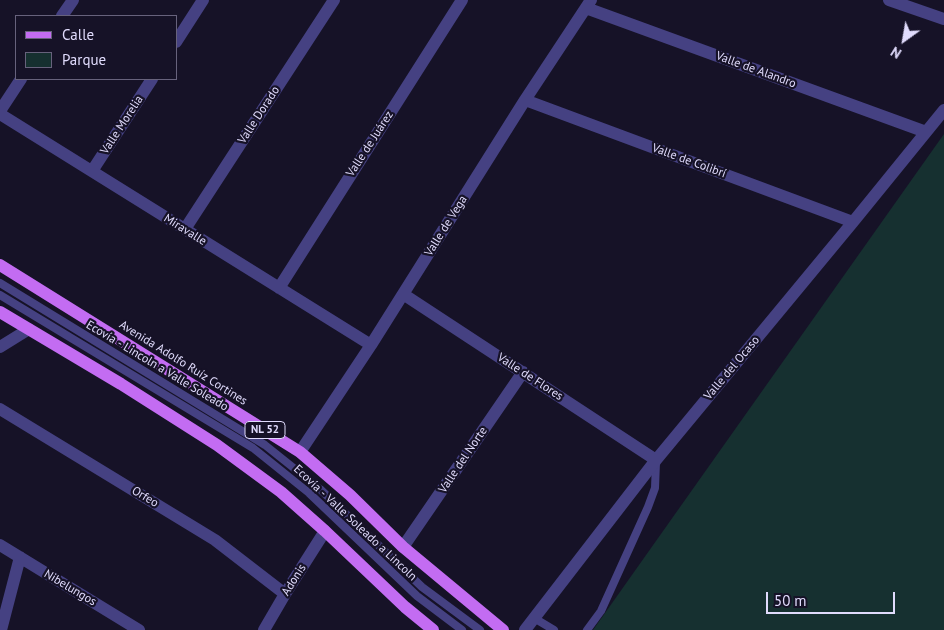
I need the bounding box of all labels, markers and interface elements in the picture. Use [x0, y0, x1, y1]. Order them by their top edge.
legend [15, 15, 178, 80]
north arrow [879, 15, 929, 65]
text: Calle [62, 25, 94, 44]
text: N [887, 43, 905, 63]
street label: Valle de Alandro [714, 49, 798, 91]
text: Parque [62, 50, 106, 69]
street label: Valle Dorado [235, 84, 283, 146]
street label: Valle Morelia [98, 93, 146, 157]
street label: Valle de Juárez [343, 108, 397, 180]
street label: Valle de Colibrí [650, 141, 728, 181]
street label: Valle de Vega [422, 193, 470, 259]
street label: Miravalle [161, 211, 209, 249]
street label: Ecovía - Lincoln a Valle Soleado [83, 318, 231, 414]
street label: Avenida Adolfo Ruíz Cortines [116, 318, 250, 408]
street label: Valle del Ocaso [701, 333, 763, 403]
street label: Valle de Flores [494, 350, 566, 404]
road number: NL 52 [245, 422, 285, 438]
street label: Valle del Norte [436, 424, 490, 496]
street label: Ecovía - Valle Soleado a Lincoln [290, 462, 420, 584]
street label: Orfeo [129, 484, 161, 510]
street label: Adonis [279, 561, 309, 599]
street label: Nibelungos [41, 567, 99, 609]
scale bar [769, 582, 898, 614]
text: 50 m [774, 591, 807, 610]

